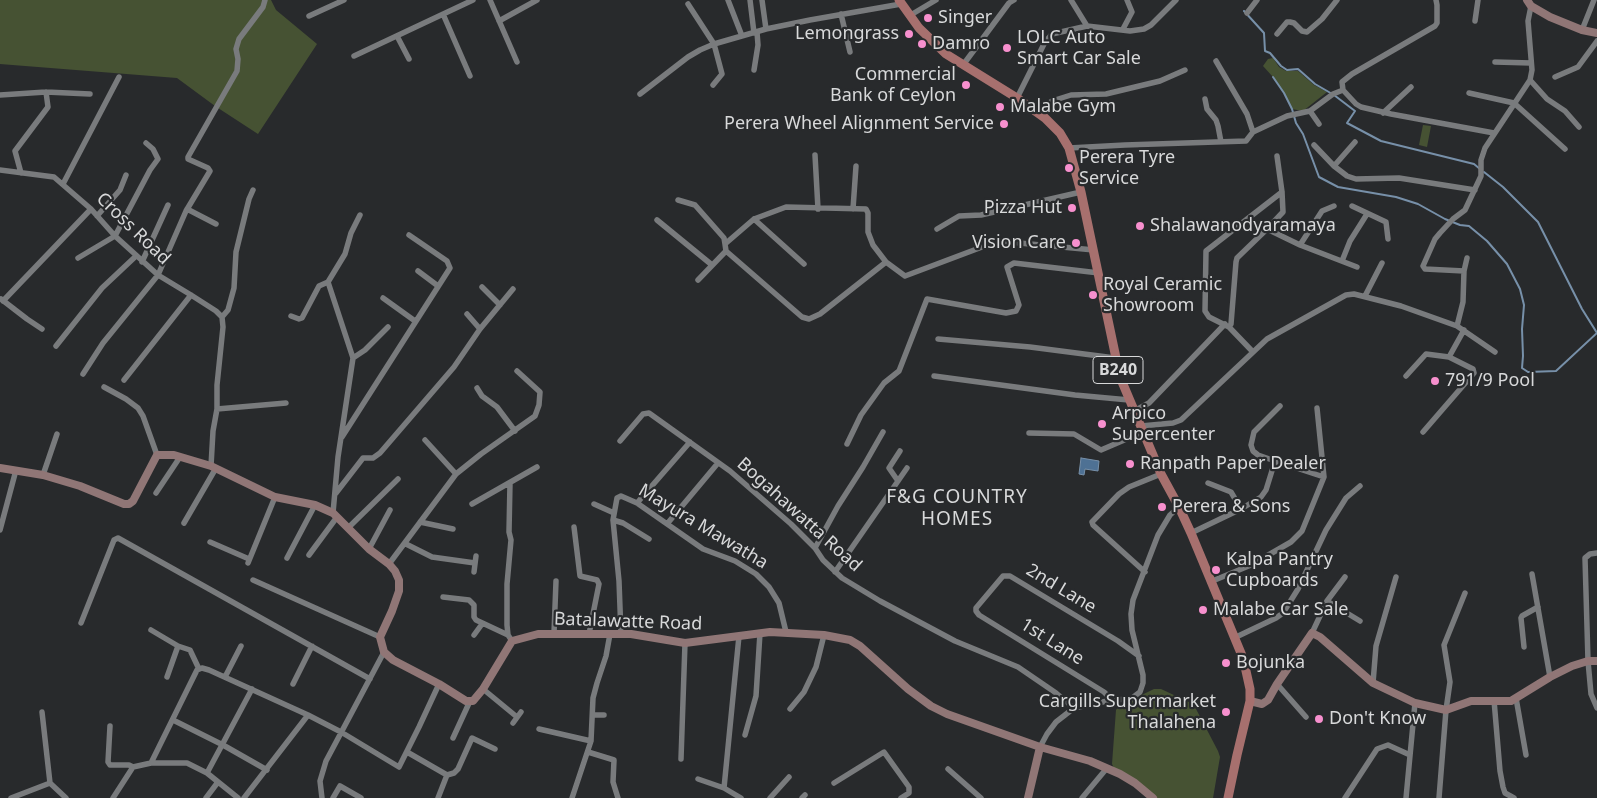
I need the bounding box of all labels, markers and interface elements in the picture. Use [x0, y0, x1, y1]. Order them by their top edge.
place label: Singer [938, 7, 992, 29]
marker: Singer [922, 12, 934, 24]
place label: Lemongrass [795, 23, 899, 45]
place label: LOLC Auto Smart Car Sale [1017, 27, 1141, 70]
marker: Lemongrass [903, 28, 915, 40]
place label: Damro [932, 33, 990, 55]
marker: Damro [916, 38, 928, 50]
marker: LOLC Auto Smart Car Sale [1001, 42, 1013, 54]
place label: Commercial Bank of Ceylon [830, 64, 956, 106]
marker: Commercial Bank of Ceylon [960, 79, 972, 91]
place label: Malabe Gym [1010, 96, 1116, 118]
marker: Malabe Gym [994, 101, 1006, 113]
place label: Perera Wheel Alignment Service [724, 113, 994, 135]
marker: Perera Wheel Alignment Service [998, 118, 1010, 130]
place label: Perera Tyre Service [1079, 147, 1175, 190]
marker: Perera Tyre Service [1063, 162, 1075, 174]
street label: Cross Road [92, 188, 174, 270]
place label: Pizza Hut [984, 197, 1062, 219]
marker: Pizza Hut [1066, 202, 1078, 214]
place label: Shalawanodyaramaya [1150, 215, 1336, 237]
marker: Shalawanodyaramaya [1134, 220, 1146, 232]
place label: Vision Care [972, 232, 1066, 254]
marker: Vision Care [1070, 237, 1082, 249]
place label: Royal Ceramic Showroom [1103, 274, 1222, 316]
marker: Royal Ceramic Showroom [1087, 289, 1099, 301]
road number: B240 [1093, 356, 1143, 384]
place label: 791/9 Pool [1445, 370, 1535, 392]
marker: 791/9 Pool [1429, 375, 1441, 387]
place label: Arpico Supercenter [1112, 403, 1215, 446]
marker: Arpico Supercenter [1096, 418, 1108, 430]
street label: Bogahawatta Road [732, 453, 866, 577]
place label: Ranpath Paper Dealer [1140, 453, 1326, 475]
marker: Ranpath Paper Dealer [1124, 458, 1136, 470]
street label: Mayura Mawatha [634, 480, 772, 574]
district label: F&G COUNTRY HOMES [885, 487, 1029, 531]
place label: Perera & Sons [1172, 496, 1290, 518]
marker: Perera & Sons [1156, 501, 1168, 513]
place label: Kalpa Pantry Cupboards [1226, 549, 1333, 592]
street label: 2nd Lane [1022, 560, 1100, 618]
marker: Kalpa Pantry Cupboards [1210, 564, 1222, 576]
place label: Malabe Car Sale [1213, 599, 1348, 621]
marker: Malabe Car Sale [1197, 604, 1209, 616]
street label: Batalawatte Road [553, 609, 703, 635]
street label: 1st Lane [1016, 614, 1088, 670]
place label: Bojunka [1236, 652, 1305, 674]
marker: Bojunka [1220, 657, 1232, 669]
place label: Cargills Supermarket Thalahena [1039, 691, 1216, 734]
marker: Cargills Supermarket Thalahena [1220, 706, 1232, 718]
place label: Don't Know [1329, 708, 1426, 730]
marker: Don't Know [1313, 713, 1325, 725]

